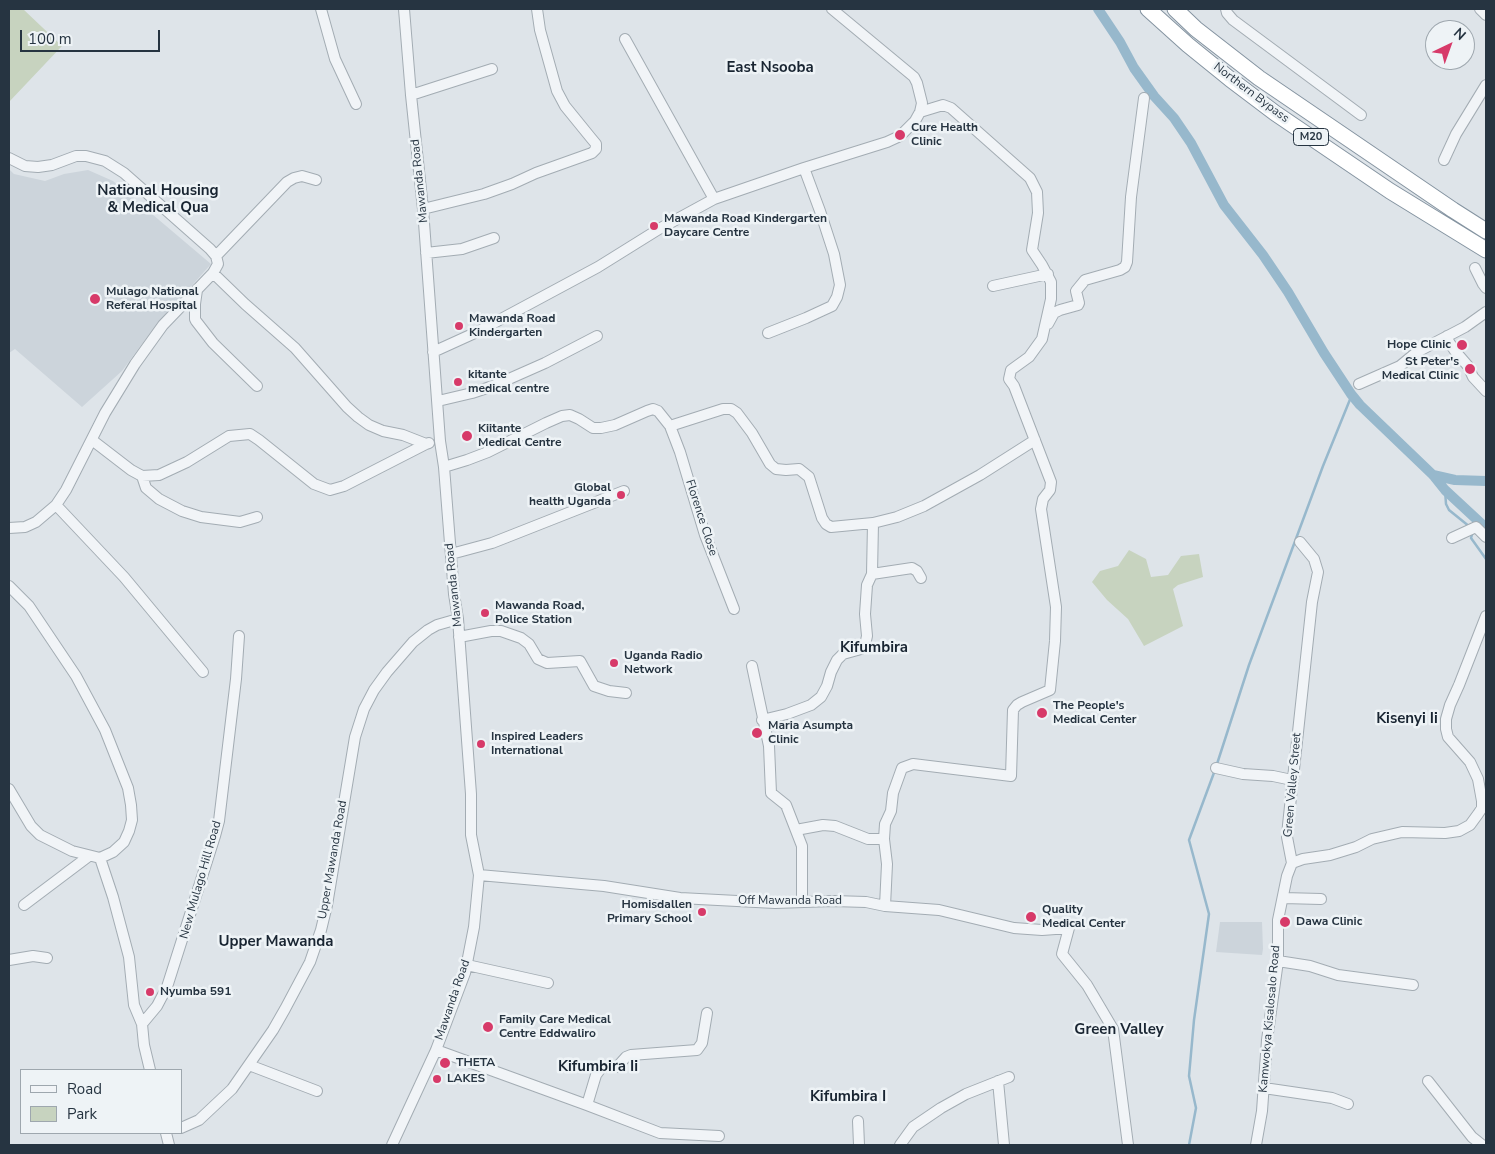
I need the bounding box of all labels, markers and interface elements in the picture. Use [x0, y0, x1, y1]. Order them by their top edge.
scale bar [22, 20, 162, 52]
north arrow [1425, 20, 1475, 70]
text: N [1449, 24, 1470, 45]
text: 100 m [28, 29, 72, 49]
district label: East Nsooba [726, 59, 814, 77]
street label: Northern Bypass [1210, 60, 1292, 126]
place label: Cure Health Clinic [911, 121, 978, 149]
marker: Cure Health Clinic [893, 128, 907, 142]
road number: M20 [1294, 128, 1328, 146]
street label: Mawanda Road [408, 138, 432, 224]
district label: National Housing & Medical Qua [97, 182, 219, 217]
place label: Mawanda Road Kindergarten Daycare Centre [664, 212, 827, 240]
marker: Mawanda Road Kindergarten Daycare Centre [648, 220, 660, 232]
place label: Mulago National Referal Hospital [106, 285, 199, 313]
marker: Mulago National Referal Hospital [88, 292, 102, 306]
place label: Mawanda Road Kindergarten [469, 312, 555, 340]
marker: Mawanda Road Kindergarten [453, 320, 465, 332]
place label: Hope Clinic [1387, 338, 1451, 352]
marker: Hope Clinic [1455, 338, 1469, 352]
place label: St Peter's Medical Clinic [1382, 355, 1459, 383]
marker: St Peter's Medical Clinic [1463, 362, 1477, 376]
place label: kitante medical centre [468, 368, 549, 396]
marker: kitante medical centre [452, 376, 464, 388]
place label: Kiitante Medical Centre [478, 422, 561, 450]
marker: Kiitante Medical Centre [460, 429, 474, 443]
street label: Florence Close [682, 478, 720, 558]
place label: Global health Uganda [529, 481, 611, 509]
marker: Global health Uganda [615, 489, 627, 501]
street label: Mawanda Road [442, 542, 466, 628]
place label: Mawanda Road, Police Station [495, 599, 584, 627]
marker: Mawanda Road, Police Station [479, 607, 491, 619]
district label: Kifumbira [840, 639, 908, 657]
place label: Uganda Radio Network [624, 649, 703, 677]
marker: Uganda Radio Network [608, 657, 620, 669]
place label: The People's Medical Center [1053, 699, 1136, 727]
marker: The People's Medical Center [1035, 706, 1049, 720]
district label: Kisenyi Ii [1376, 710, 1438, 728]
place label: Maria Asumpta Clinic [768, 719, 853, 747]
marker: Maria Asumpta Clinic [750, 726, 764, 740]
place label: Inspired Leaders International [491, 730, 583, 758]
street label: Green Valley Street [1281, 732, 1305, 838]
marker: Inspired Leaders International [475, 738, 487, 750]
street label: Upper Mawanda Road [315, 799, 351, 921]
street label: New Mulago Hill Road [177, 819, 225, 941]
street label: Off Mawanda Road [738, 894, 842, 908]
place label: Homisdallen Primary School [607, 898, 692, 926]
place label: Quality Medical Center [1042, 903, 1125, 931]
marker: Homisdallen Primary School [696, 906, 708, 918]
marker: Quality Medical Center [1024, 910, 1038, 924]
marker: Dawa Clinic [1278, 915, 1292, 929]
place label: Dawa Clinic [1296, 915, 1362, 929]
district label: Upper Mawanda [218, 933, 334, 951]
street label: Kamwokya Kisalosalo Road [1256, 945, 1284, 1093]
street label: Mawanda Road [433, 958, 473, 1042]
place label: Nyumba 591 [160, 985, 231, 999]
marker: Nyumba 591 [144, 986, 156, 998]
place label: Family Care Medical Centre Eddwaliro [499, 1013, 611, 1041]
marker: Family Care Medical Centre Eddwaliro [481, 1020, 495, 1034]
district label: Green Valley [1074, 1021, 1164, 1039]
marker: THETA [438, 1056, 452, 1070]
place label: THETA [456, 1056, 495, 1070]
district label: Kifumbira Ii [558, 1058, 638, 1076]
legend [20, 1069, 182, 1134]
place label: LAKES [447, 1072, 485, 1086]
marker: LAKES [431, 1073, 443, 1085]
text: Road [67, 1079, 102, 1099]
district label: Kifumbira I [810, 1088, 886, 1106]
text: Park [67, 1104, 97, 1124]

